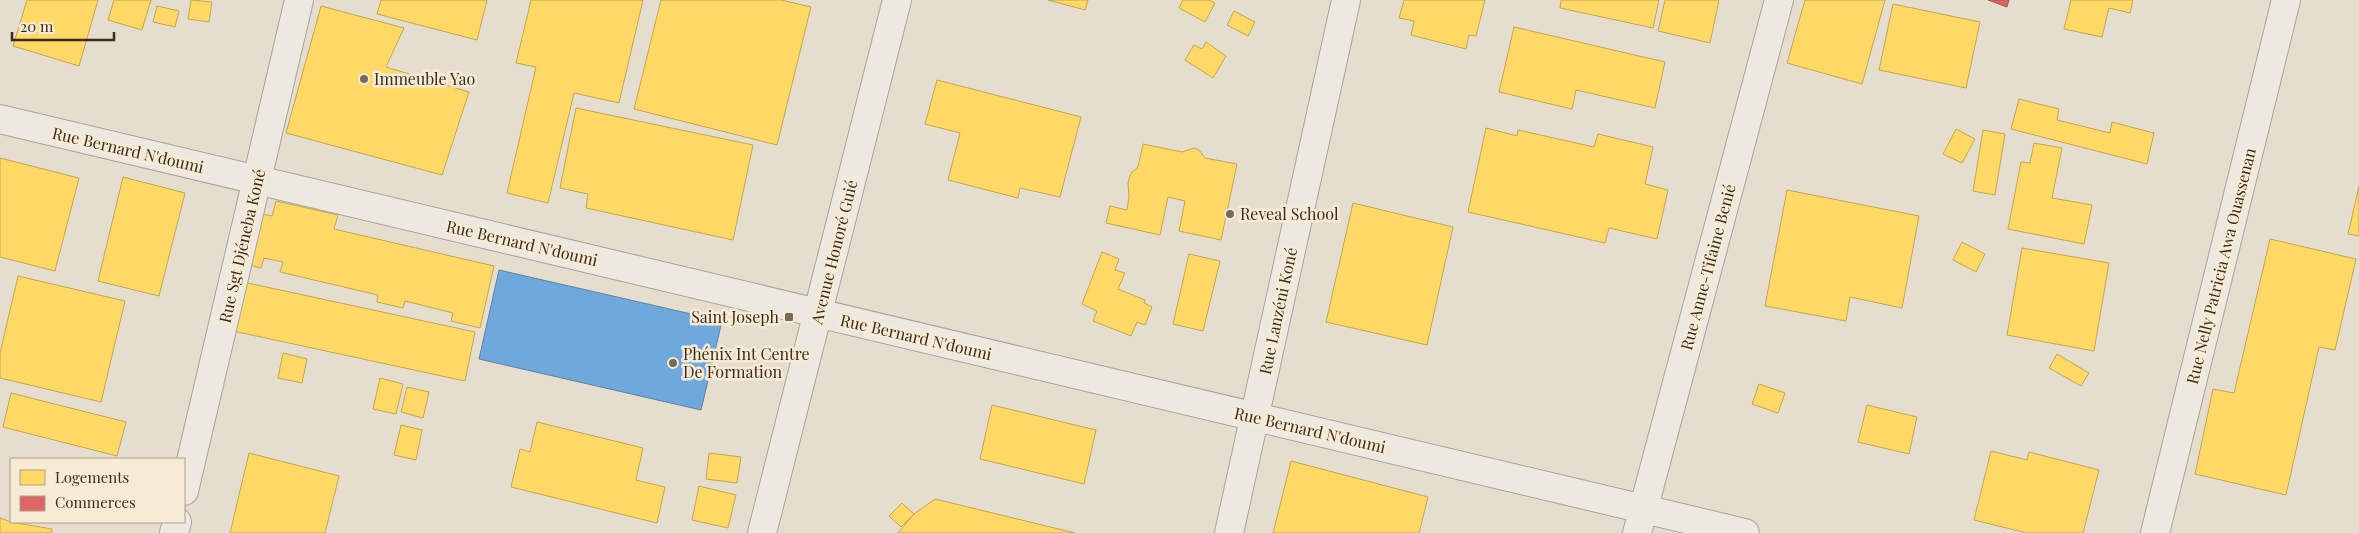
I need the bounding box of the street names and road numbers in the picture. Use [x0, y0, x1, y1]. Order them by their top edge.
street label: Rue Bernard N'doumi [50, 122, 206, 177]
street label: Rue Nelly Patricia Awa Ouassenan [2181, 145, 2260, 386]
street label: Rue Sgt Djéneba Koné [214, 167, 269, 325]
street label: Avenue Honoré Guié [805, 178, 862, 327]
street label: Rue Anne-Tifaine Benié [1675, 182, 1740, 352]
street label: Rue Bernard N'doumi [444, 215, 600, 270]
street label: Rue Lanzéni Koné [1254, 245, 1301, 376]
street label: Rue Bernard N'doumi [838, 309, 994, 364]
street label: Rue Bernard N'doumi [1232, 402, 1388, 457]

